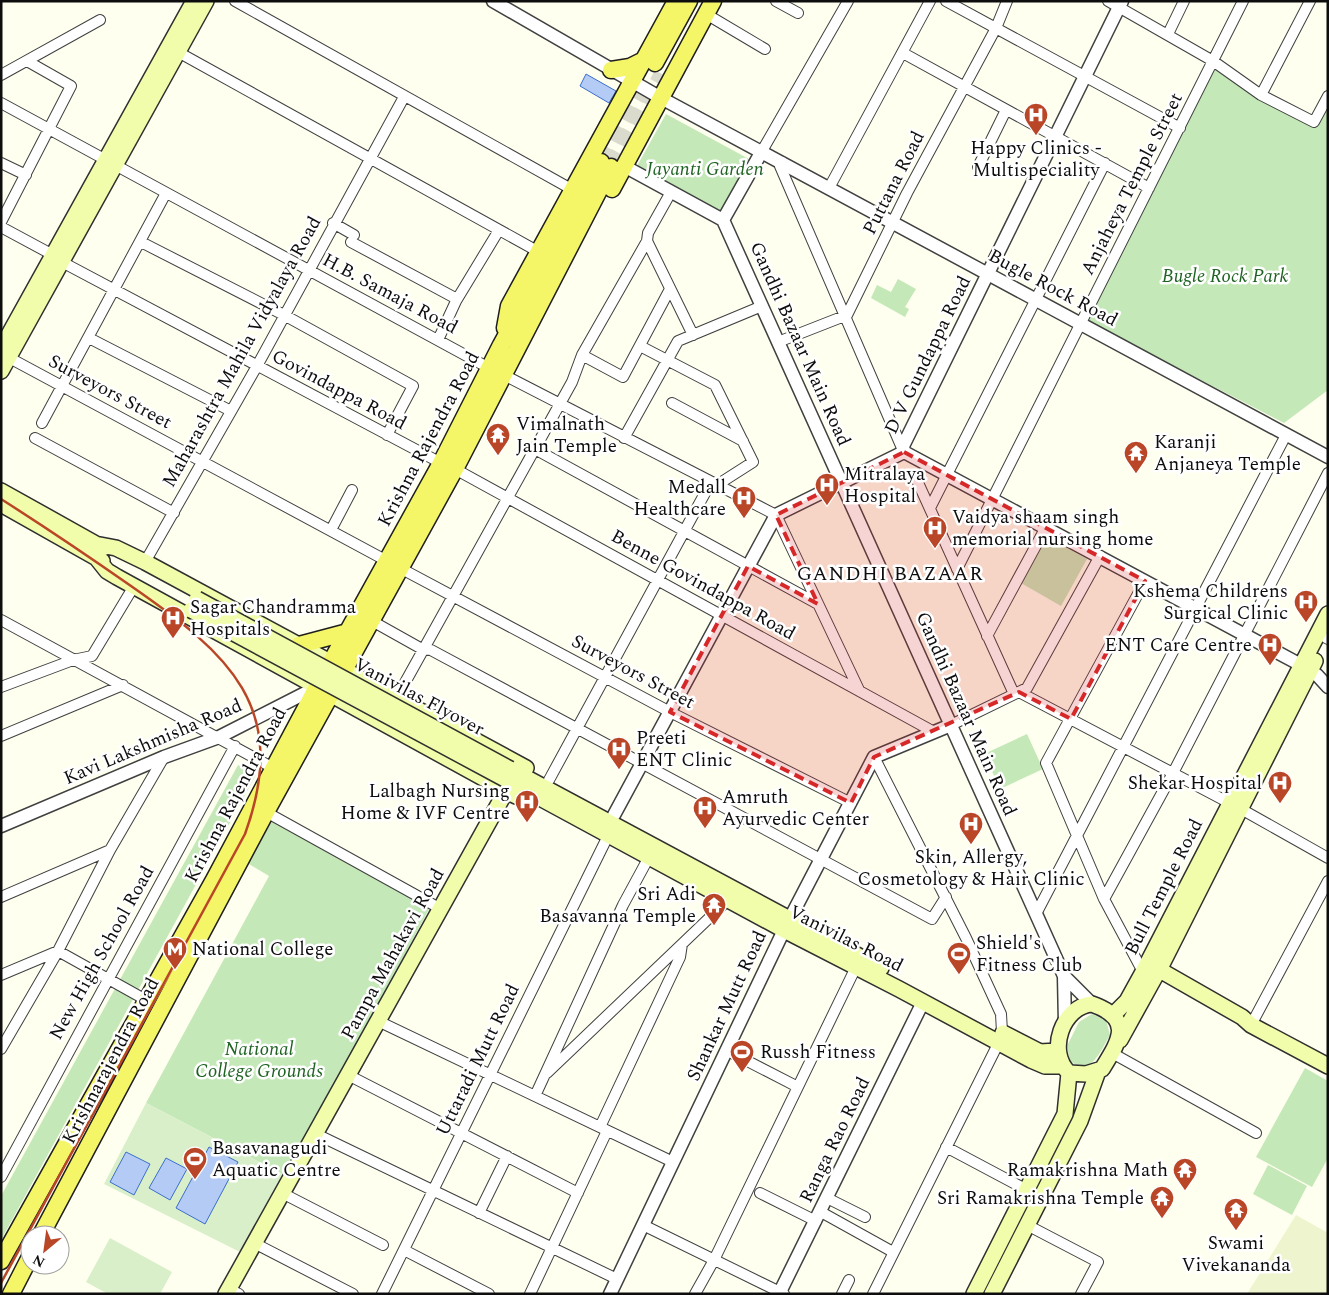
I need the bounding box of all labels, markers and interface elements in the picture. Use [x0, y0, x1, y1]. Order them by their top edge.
street label: Anjaheya Temple Street [1073, 87, 1191, 280]
hospital icon: Happy Clinics - Multispeciality [1023, 102, 1049, 136]
street label: Puttana Road [855, 126, 933, 240]
place label: Happy Clinics - Multispeciality [970, 134, 1102, 185]
park label: Jayanti Garden [644, 155, 764, 184]
street label: Maharashtra Mahila Vidyalaya Road [155, 211, 329, 493]
street label: Gandhi Bazaar Main Road [742, 237, 858, 451]
street label: Bugle Rock Road [983, 242, 1123, 334]
street label: H.B. Samaja Road [317, 246, 463, 342]
park label: Bugle Rock Park [1162, 262, 1288, 291]
street label: D V Gundappa Road [877, 271, 979, 439]
street label: Govindappa Road [266, 342, 412, 438]
street label: Krishna Rajendra Road [370, 346, 488, 532]
street label: Surveyors Street [43, 347, 177, 437]
place label: Vimalnath Jain Temple [516, 410, 617, 461]
temple icon: Vimalnath Jain Temple [485, 422, 511, 456]
place label: Karanji Anjaneya Temple [1154, 428, 1301, 479]
temple icon: Karanji Anjaneya Temple [1123, 440, 1149, 474]
place label: Mitralaya Hospital [844, 460, 926, 511]
hospital icon: Mitralaya Hospital [814, 472, 840, 506]
place label: Medall Healthcare [634, 473, 726, 524]
hospital icon: Medall Healthcare [731, 485, 757, 519]
place label: Vaidya shaam singh memorial nursing home [952, 503, 1154, 554]
hospital icon: Vaidya shaam singh memorial nursing home [922, 515, 948, 549]
street label: Benne Govindappa Road [605, 522, 801, 648]
district label: GANDHI BAZAAR [797, 559, 983, 589]
place label: Kshema Childrens Surgical Clinic [1133, 577, 1288, 628]
hospital icon: Kshema Childrens Surgical Clinic [1293, 589, 1319, 623]
place label: Sagar Chandramma Hospitals [190, 593, 357, 644]
hospital icon: Sagar Chandramma Hospitals [160, 605, 186, 639]
street label: Gandhi Bazaar Main Road [908, 607, 1024, 821]
street label: Surveyors Street [566, 627, 700, 717]
place label: ENT Care Centre [1105, 631, 1252, 660]
hospital icon: ENT Care Centre [1257, 632, 1283, 666]
street label: Vanivilas Flyover [348, 650, 490, 744]
street label: Kavi Lakshmisha Road [59, 691, 247, 793]
street label: Krishna Rajendra Road [177, 702, 295, 888]
place label: Preeti ENT Clinic [636, 724, 732, 775]
hospital icon: Preeti ENT Clinic [606, 736, 632, 770]
place label: Shekar Hospital [1128, 769, 1262, 798]
hospital icon: Shekar Hospital [1267, 770, 1293, 804]
place label: Lalbagh Nursing Home & IVF Centre [341, 777, 510, 828]
place label: Amruth Ayurvedic Center [722, 783, 870, 834]
hospital icon: Lalbagh Nursing Home & IVF Centre [514, 789, 540, 823]
hospital icon: Amruth Ayurvedic Center [692, 795, 718, 829]
hospital icon: Skin, Allergy, Cosmetology & Hair Clinic [958, 811, 984, 845]
street label: Bull Temple Road [1117, 814, 1211, 960]
place label: Skin, Allergy, Cosmetology & Hair Clinic [857, 843, 1085, 894]
street label: New High School Road [42, 861, 162, 1045]
street label: Pampa Mahakavi Road [334, 863, 452, 1045]
place label: Sri Adi Basavanna Temple [539, 880, 696, 931]
temple icon: Sri Adi Basavanna Temple [701, 892, 727, 926]
street label: Vanivilas Road [784, 898, 908, 980]
street label: Shankar Mutt Road [679, 926, 775, 1086]
place label: Shield's Fitness Club [976, 929, 1082, 980]
place label: National College [192, 935, 334, 964]
metro station icon: National College [162, 936, 188, 970]
sports icon: Shield's Fitness Club [946, 941, 972, 975]
street label: Krishnarajendra Road [55, 972, 167, 1150]
street label: Uttaradi Mutt Road [429, 979, 527, 1141]
park label: National College Grounds [195, 1035, 323, 1086]
place label: Russh Fitness [760, 1038, 876, 1067]
sports icon: Russh Fitness [729, 1039, 755, 1073]
street label: Ranga Rao Road [792, 1072, 878, 1208]
place label: Basavanagudi Aquatic Centre [212, 1134, 341, 1185]
sports icon: Basavanagudi Aquatic Centre [182, 1146, 208, 1180]
place label: Ramakrishna Math [1007, 1156, 1168, 1185]
temple icon: Ramakrishna Math [1172, 1157, 1198, 1191]
place label: Sri Ramakrishna Temple [937, 1184, 1144, 1213]
temple icon: Sri Ramakrishna Temple [1149, 1185, 1175, 1219]
temple icon: Swami Vivekananda [1223, 1197, 1249, 1231]
north arrow [20, 1225, 70, 1275]
place label: Swami Vivekananda [1181, 1229, 1291, 1280]
text: N [29, 1249, 49, 1273]

